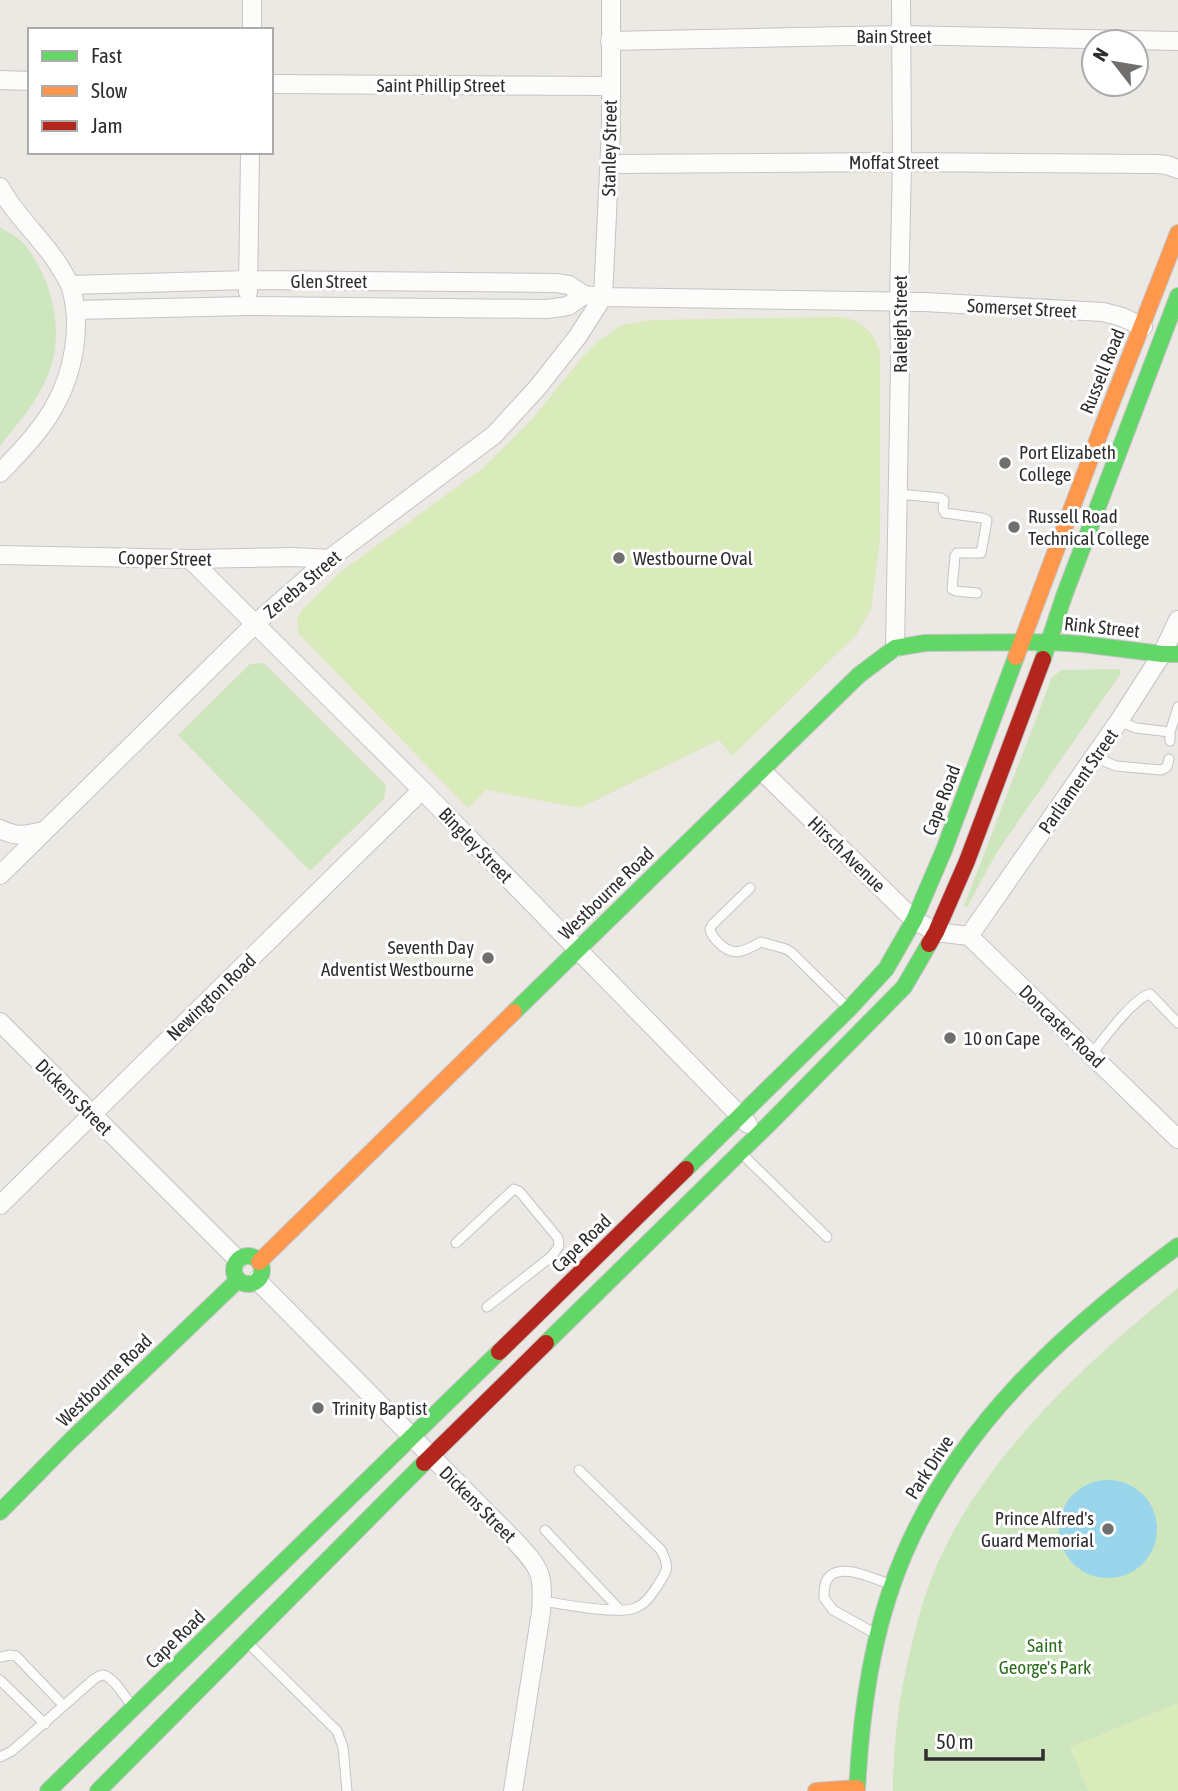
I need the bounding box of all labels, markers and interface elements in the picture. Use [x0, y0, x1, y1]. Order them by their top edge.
street label: Bain Street [856, 25, 932, 47]
legend [28, 28, 273, 154]
north arrow [1080, 28, 1150, 98]
text: Fast [91, 43, 122, 67]
text: N [1088, 44, 1113, 65]
street label: Saint Phillip Street [376, 74, 506, 96]
text: Slow [91, 78, 128, 102]
street label: Stanley Street [597, 99, 621, 197]
text: Jam [91, 113, 123, 137]
street label: Moffat Street [849, 151, 939, 173]
street label: Glen Street [290, 270, 368, 292]
street label: Raleigh Street [889, 275, 911, 373]
street label: Somerset Street [967, 294, 1077, 322]
street label: Russell Road [1075, 325, 1129, 417]
place label: Port Elizabeth College [1019, 441, 1116, 485]
marker: Port Elizabeth College [997, 455, 1013, 471]
place label: Russell Road Technical College [1028, 505, 1149, 549]
marker: Russell Road Technical College [1006, 519, 1022, 535]
street label: Cooper Street [118, 546, 212, 570]
street label: Zereba Street [259, 546, 345, 622]
place label: Westbourne Oval [633, 547, 753, 569]
marker: Westbourne Oval [611, 550, 627, 566]
street label: Rink Street [1063, 612, 1141, 642]
street label: Parliament Street [1034, 724, 1122, 838]
street label: Cape Road [917, 762, 965, 838]
street label: Bingley Street [435, 803, 517, 887]
street label: Hirsch Avenue [804, 812, 890, 896]
street label: Westbourne Road [554, 842, 658, 944]
place label: Seventh Day Adventist Westbourne [321, 936, 474, 980]
street label: Newington Road [162, 949, 260, 1045]
marker: Seventh Day Adventist Westbourne [480, 950, 496, 966]
street label: Doncaster Road [1015, 980, 1109, 1072]
place label: 10 on Cape [964, 1027, 1040, 1049]
marker: 10 on Cape [942, 1030, 958, 1046]
street label: Dickens Street [31, 1054, 117, 1140]
street label: Cape Road [547, 1209, 615, 1277]
street label: Westbourne Road [52, 1329, 156, 1431]
place label: Trinity Baptist [332, 1397, 428, 1419]
marker: Trinity Baptist [310, 1400, 326, 1416]
street label: Park Drive [900, 1431, 958, 1503]
street label: Dickens Street [435, 1461, 521, 1547]
place label: Prince Alfred's Guard Memorial [981, 1507, 1094, 1551]
marker: Prince Alfred's Guard Memorial [1100, 1521, 1116, 1537]
street label: Cape Road [141, 1605, 209, 1673]
park label: Saint George's Park [999, 1634, 1092, 1678]
scale bar [926, 1718, 1043, 1762]
text: 50 m [936, 1729, 974, 1753]

